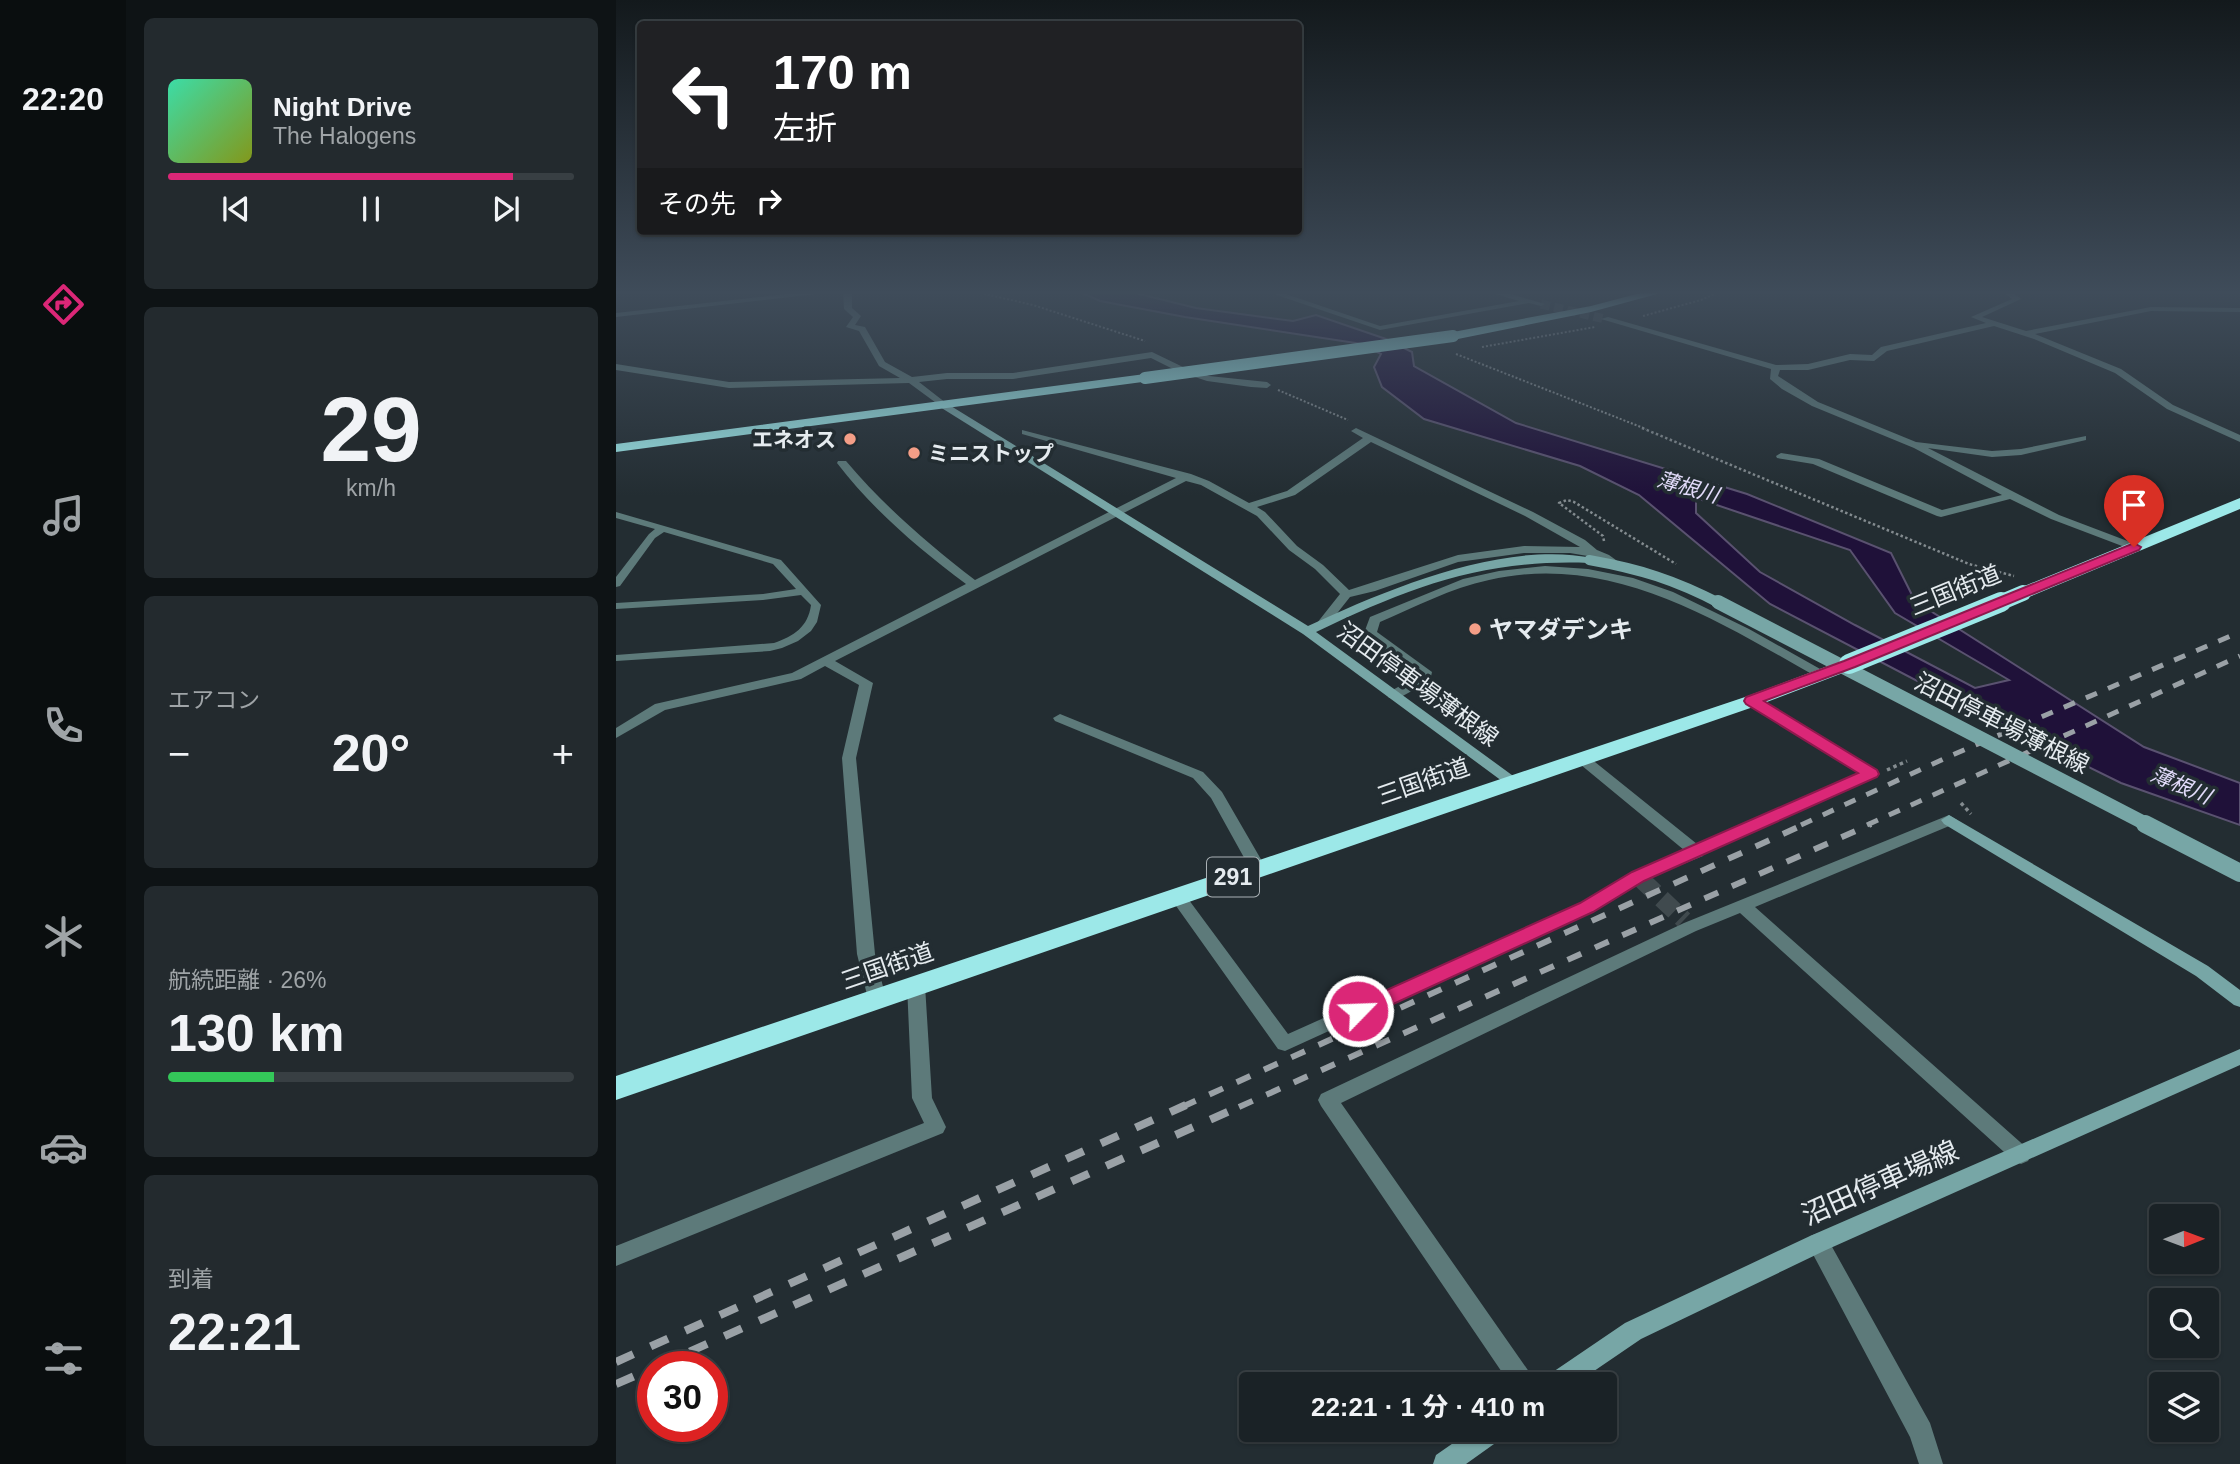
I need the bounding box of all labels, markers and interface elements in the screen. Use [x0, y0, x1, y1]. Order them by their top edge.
text: 170 m [773, 45, 912, 99]
icon: left [658, 49, 749, 140]
text: 22:20 [22, 81, 104, 117]
text: Night Drive [273, 92, 412, 122]
text: 左折 [773, 110, 837, 146]
text: The Halogens [273, 123, 416, 149]
icon: right [750, 182, 788, 220]
text: その先 [658, 189, 736, 219]
icon: previous [217, 190, 255, 228]
icon: pause [352, 190, 390, 228]
icon: next [487, 190, 525, 228]
icon: directions [39, 280, 88, 329]
text: 29 [320, 379, 422, 480]
place label: エネオス [752, 428, 836, 451]
marker: エネオス [842, 431, 858, 447]
place label: ミニストップ [928, 442, 1054, 465]
marker: ミニストップ [906, 445, 922, 461]
water label: 薄根川 [1655, 467, 1723, 507]
text: km/h [346, 475, 396, 501]
pin [2104, 475, 2164, 547]
icon: arrive [2115, 486, 2153, 524]
icon: music [39, 491, 88, 540]
street label: 三国街道 [1905, 560, 2005, 620]
place label: ヤマダデンキ [1489, 616, 1633, 643]
street label: 沼田停車場薄根線 [1332, 617, 1504, 751]
marker: ヤマダデンキ [1467, 621, 1483, 637]
street label: 沼田停車場薄根線 [1910, 667, 2094, 779]
text: エアコン [168, 687, 260, 713]
icon: phone [39, 701, 88, 750]
text: 20° [332, 724, 410, 782]
text: − [168, 733, 190, 775]
text: + [552, 733, 574, 775]
street label: 三国街道 [1373, 753, 1473, 809]
water label: 薄根川 [2148, 762, 2216, 809]
road number: 291 [1207, 858, 1259, 897]
icon: climate [39, 912, 88, 961]
street label: 三国街道 [837, 938, 937, 994]
text: 航続距離 · 26% [168, 967, 326, 993]
position arrow [1321, 974, 1395, 1048]
text: 130 km [168, 1004, 344, 1062]
icon: car [39, 1123, 88, 1172]
street label: 沼田停車場線 [1797, 1135, 1963, 1231]
north arrow [2149, 1204, 2219, 1274]
map controls [2149, 1204, 2219, 1442]
text: 到着 [168, 1266, 214, 1292]
button: search [2149, 1288, 2219, 1358]
text: 22:21 [168, 1303, 301, 1361]
icon: filters [39, 1334, 88, 1383]
speed limit sign: 30 [637, 1351, 728, 1442]
button: layers [2149, 1372, 2219, 1442]
text: 22:21 · 1 分 · 410 m [1311, 1392, 1545, 1422]

